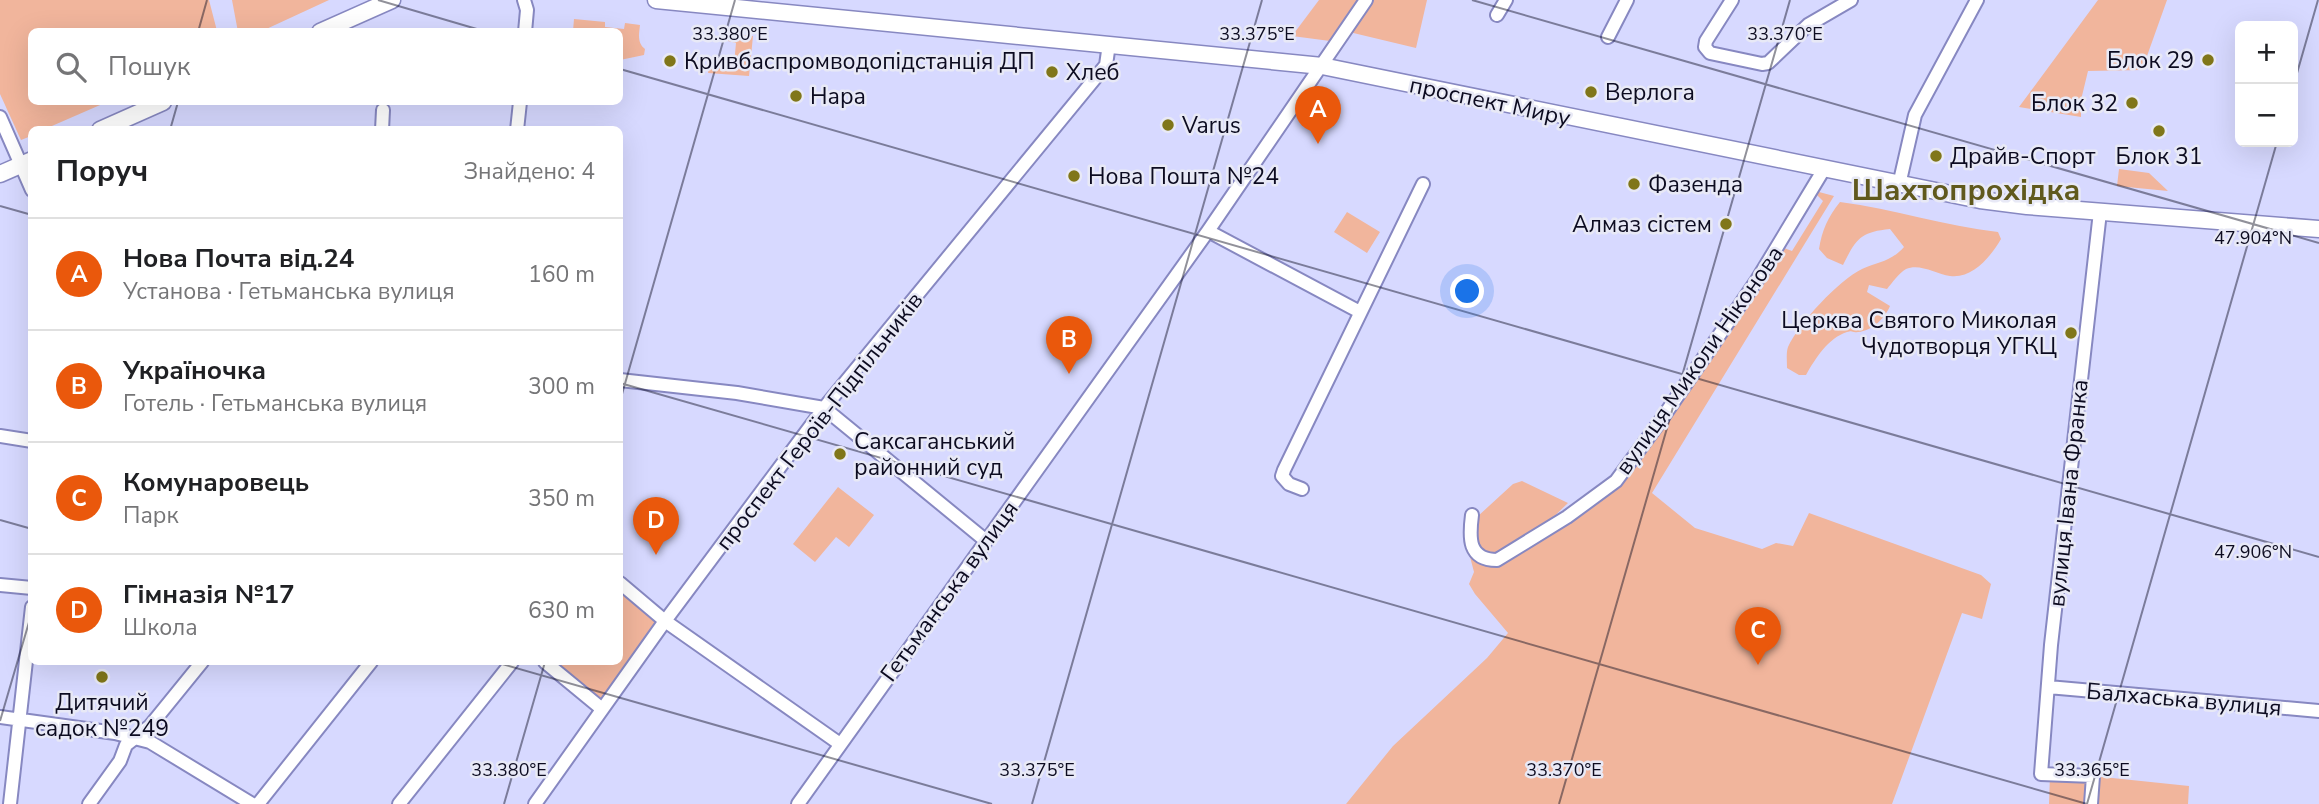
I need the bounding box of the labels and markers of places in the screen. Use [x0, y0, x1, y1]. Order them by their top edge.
place label: Блок 29 [2107, 45, 2194, 76]
place label: Кривбаспромводопідстанція ДП [684, 46, 1035, 77]
marker: Блок 29 [2200, 52, 2216, 68]
marker: Кривбаспромводопідстанція ДП [662, 53, 678, 69]
place label: Хлеб [1066, 57, 1120, 88]
marker: Хлеб [1044, 64, 1060, 80]
place label: Beрлога [1605, 77, 1695, 108]
place label: Нара [810, 81, 866, 112]
marker: Beрлога [1583, 84, 1599, 100]
pin: A [1295, 86, 1341, 144]
marker: Нара [788, 88, 804, 104]
place label: Блок 32 [2031, 88, 2118, 119]
marker: Блок 32 [2124, 95, 2140, 111]
place label: Varus [1181, 110, 1241, 141]
marker: Varus [1160, 117, 1176, 133]
marker: Блок 31 [2151, 123, 2167, 139]
place label: Драйв-Спорт [1950, 141, 2096, 172]
place label: Блок 31 [2115, 141, 2203, 172]
marker: Драйв-Спорт [1928, 148, 1944, 164]
place label: Нова Пошта №24 [1088, 161, 1279, 192]
marker: Нова Пошта №24 [1066, 168, 1082, 184]
place label: Фазенда [1648, 169, 1743, 200]
marker: Фазенда [1626, 176, 1642, 192]
place label: Алмаз сістем [1572, 209, 1712, 240]
marker: Алмаз сістем [1718, 216, 1734, 232]
place label: Церква Святого Миколая Чудотворця УГКЦ [1781, 305, 2057, 362]
pin: B [1046, 316, 1092, 374]
marker: Церква Святого Миколая Чудотворця УГКЦ [2063, 325, 2079, 341]
place label: Саксаганський районний суд [854, 426, 1015, 483]
marker: Саксаганський районний суд [832, 446, 848, 462]
pin: D [633, 497, 679, 555]
pin: C [1735, 607, 1781, 665]
marker: Дитячий садок №249 [94, 669, 110, 685]
place label: Дитячий садок №249 [35, 687, 169, 744]

